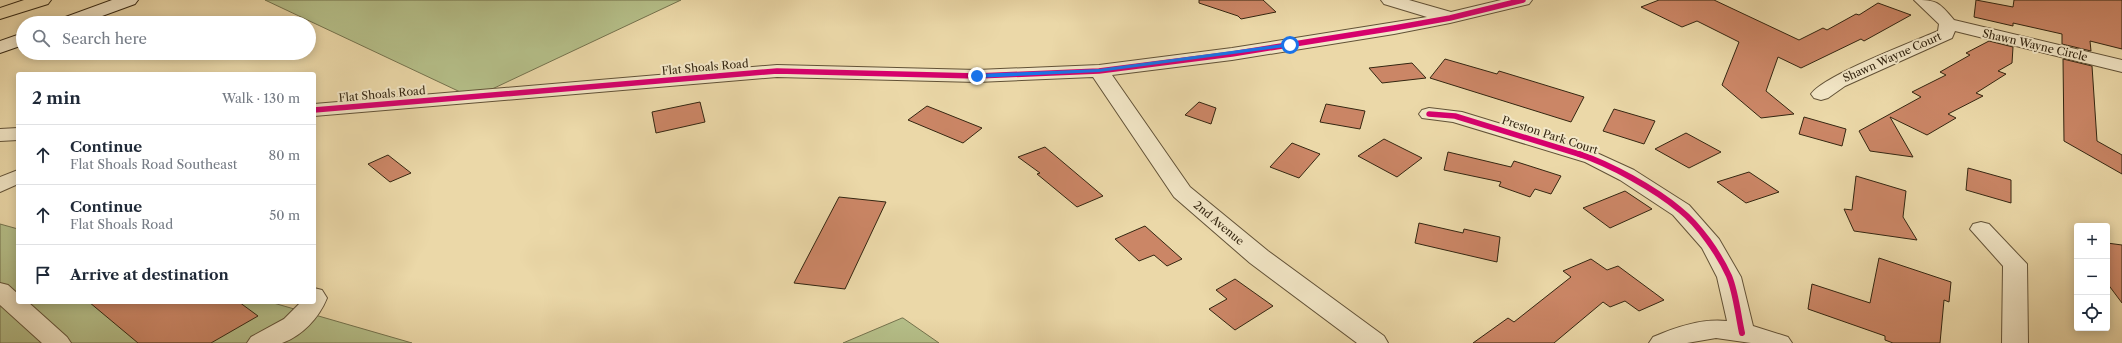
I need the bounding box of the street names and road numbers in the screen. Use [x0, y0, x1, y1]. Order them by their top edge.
street label: Shawn Wayne Circle [1981, 26, 2089, 64]
street label: Shawn Wayne Court [1840, 29, 1944, 85]
street label: Flat Shoals Road [661, 56, 749, 78]
street label: Flat Shoals Road [338, 83, 426, 105]
street label: Preston Park Court [1500, 113, 1600, 157]
street label: 2nd Avenue [1191, 198, 1247, 248]

